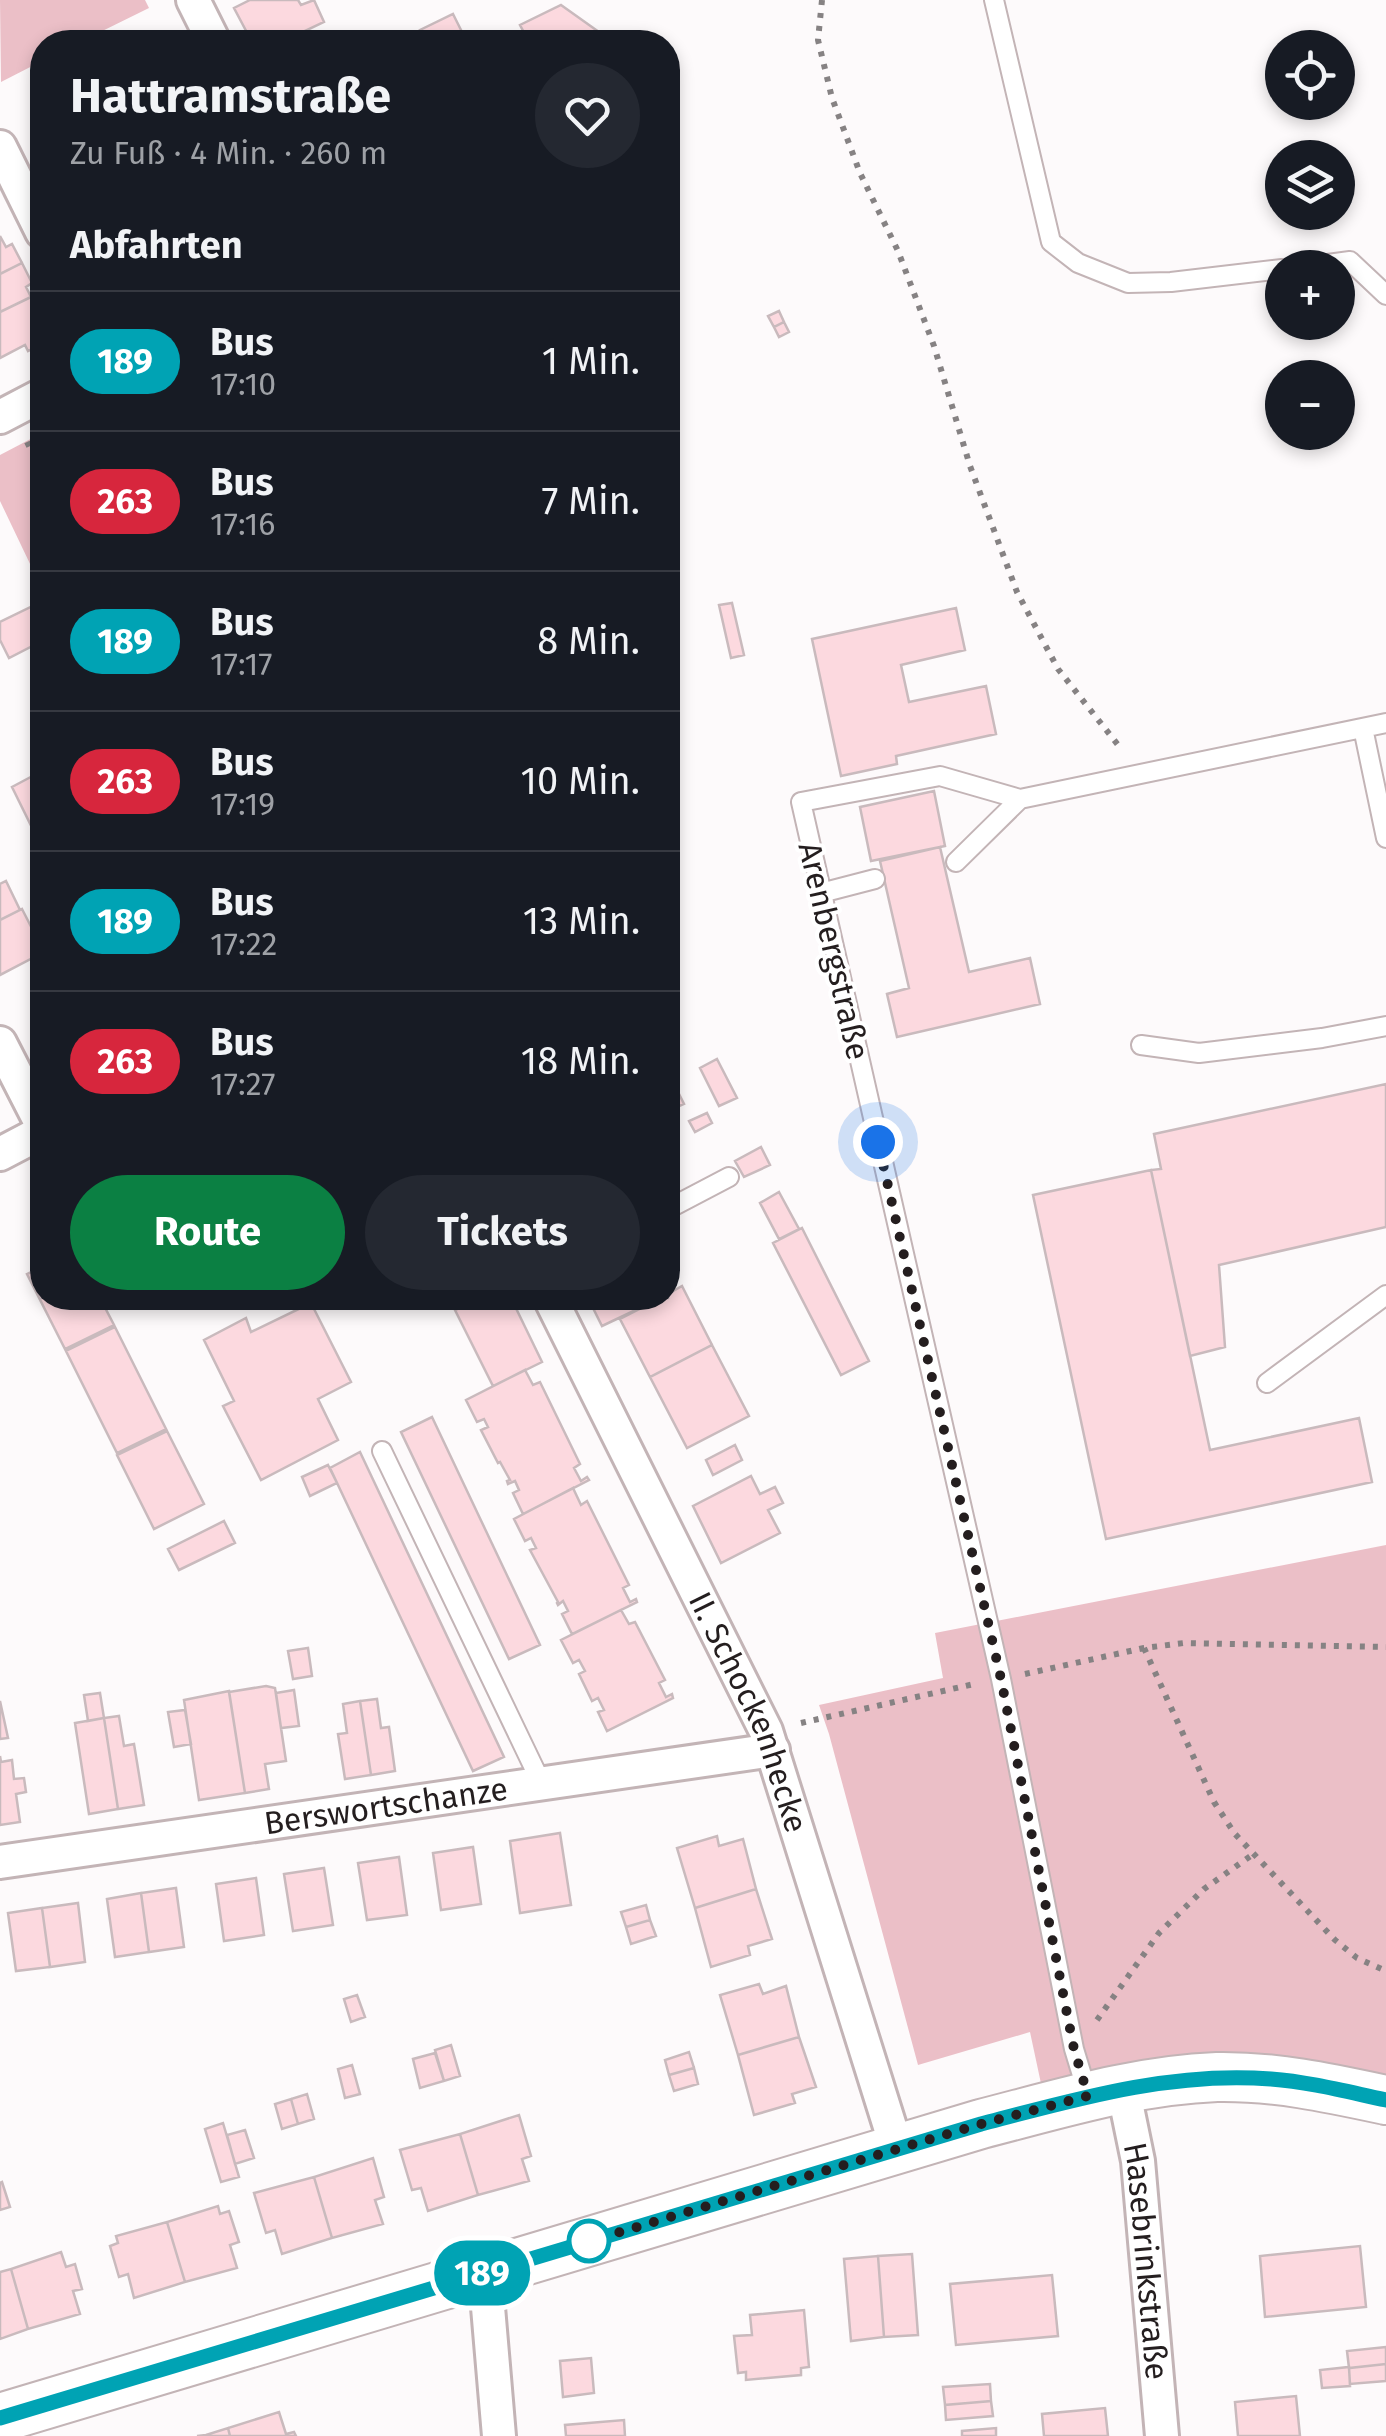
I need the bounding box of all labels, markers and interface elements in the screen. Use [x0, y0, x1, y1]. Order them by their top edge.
map controls [1265, 30, 1355, 450]
button: locate [1265, 30, 1355, 120]
button: heart [535, 63, 640, 168]
text: Hattramstraße [70, 67, 391, 125]
text: Zu Fuß · 4 Min. · 260 m [70, 134, 387, 172]
button: layers [1265, 140, 1355, 230]
text: Abfahrten [70, 222, 243, 268]
button: + [1265, 250, 1355, 340]
text: Bus [210, 319, 274, 365]
text: 1 Min. [542, 338, 640, 384]
text: 189 [97, 340, 153, 382]
button: − [1265, 360, 1355, 450]
text: 17:10 [210, 365, 276, 403]
text: Bus [210, 459, 274, 505]
text: 7 Min. [541, 478, 640, 524]
text: 263 [97, 480, 153, 522]
text: 17:16 [210, 505, 275, 543]
text: Bus [210, 599, 274, 645]
text: 8 Min. [537, 618, 640, 664]
text: 189 [97, 620, 153, 662]
text: 17:17 [210, 645, 273, 683]
text: Bus [210, 739, 274, 785]
text: 10 Min. [521, 758, 640, 804]
text: 263 [97, 760, 153, 802]
text: 17:19 [210, 785, 275, 823]
street label: Arenbergstraße [790, 838, 878, 1064]
text: Bus [210, 879, 274, 925]
text: 13 Min. [523, 898, 640, 944]
text: 189 [97, 900, 153, 942]
text: 17:22 [210, 925, 277, 963]
text: Bus [210, 1019, 274, 1065]
text: 18 Min. [521, 1038, 640, 1084]
text: 263 [97, 1040, 153, 1082]
text: 17:27 [210, 1065, 275, 1103]
your location [853, 1117, 903, 1167]
button: Route [70, 1175, 345, 1290]
button: Tickets [365, 1175, 640, 1290]
street label: II. Schockenhecke [681, 1586, 816, 1837]
street label: Berswortschanze [262, 1770, 510, 1842]
street label: Hasebrinkstraße [1116, 2139, 1176, 2381]
unlabelled marker [568, 2220, 610, 2262]
line badge: 189 [424, 2240, 540, 2306]
text: 189 [454, 2252, 510, 2294]

